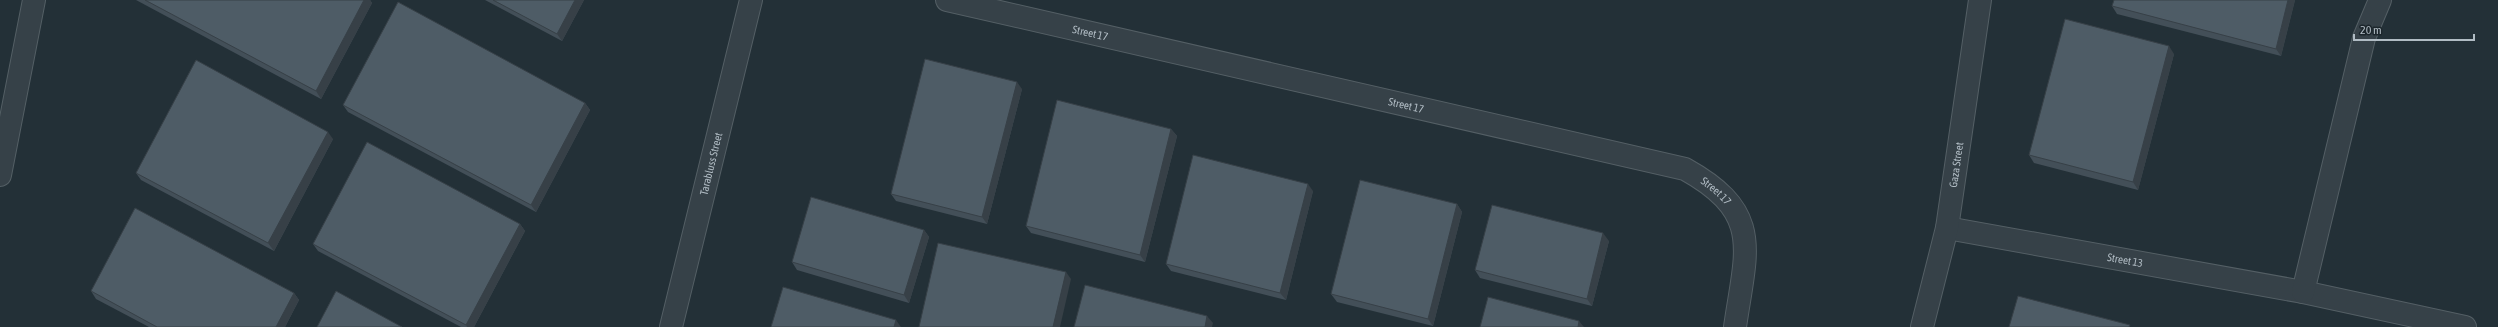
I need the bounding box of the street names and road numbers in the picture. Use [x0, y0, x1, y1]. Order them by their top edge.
street label: Street 17 [1071, 23, 1109, 43]
street label: Street 17 [1387, 95, 1425, 115]
street label: Tarabluss Street [697, 131, 724, 196]
street label: Gaza Street [1947, 141, 1965, 188]
street label: Street 17 [1699, 175, 1734, 207]
street label: Street 13 [2106, 251, 2144, 269]

